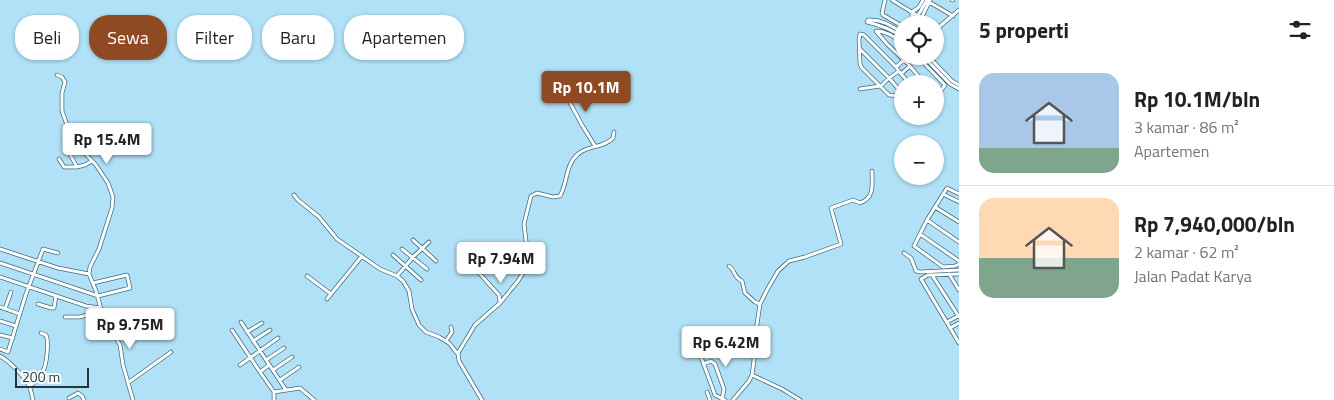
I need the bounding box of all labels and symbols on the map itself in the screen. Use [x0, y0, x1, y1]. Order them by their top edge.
pin: Rp 10.1M [534, 70, 638, 113]
pin: Rp 15.4M [55, 122, 159, 165]
pin: Rp 7.94M [449, 242, 553, 284]
pin: Rp 9.75M [78, 308, 182, 350]
pin: Rp 6.42M [674, 326, 778, 368]
scale bar [15, 365, 89, 388]

